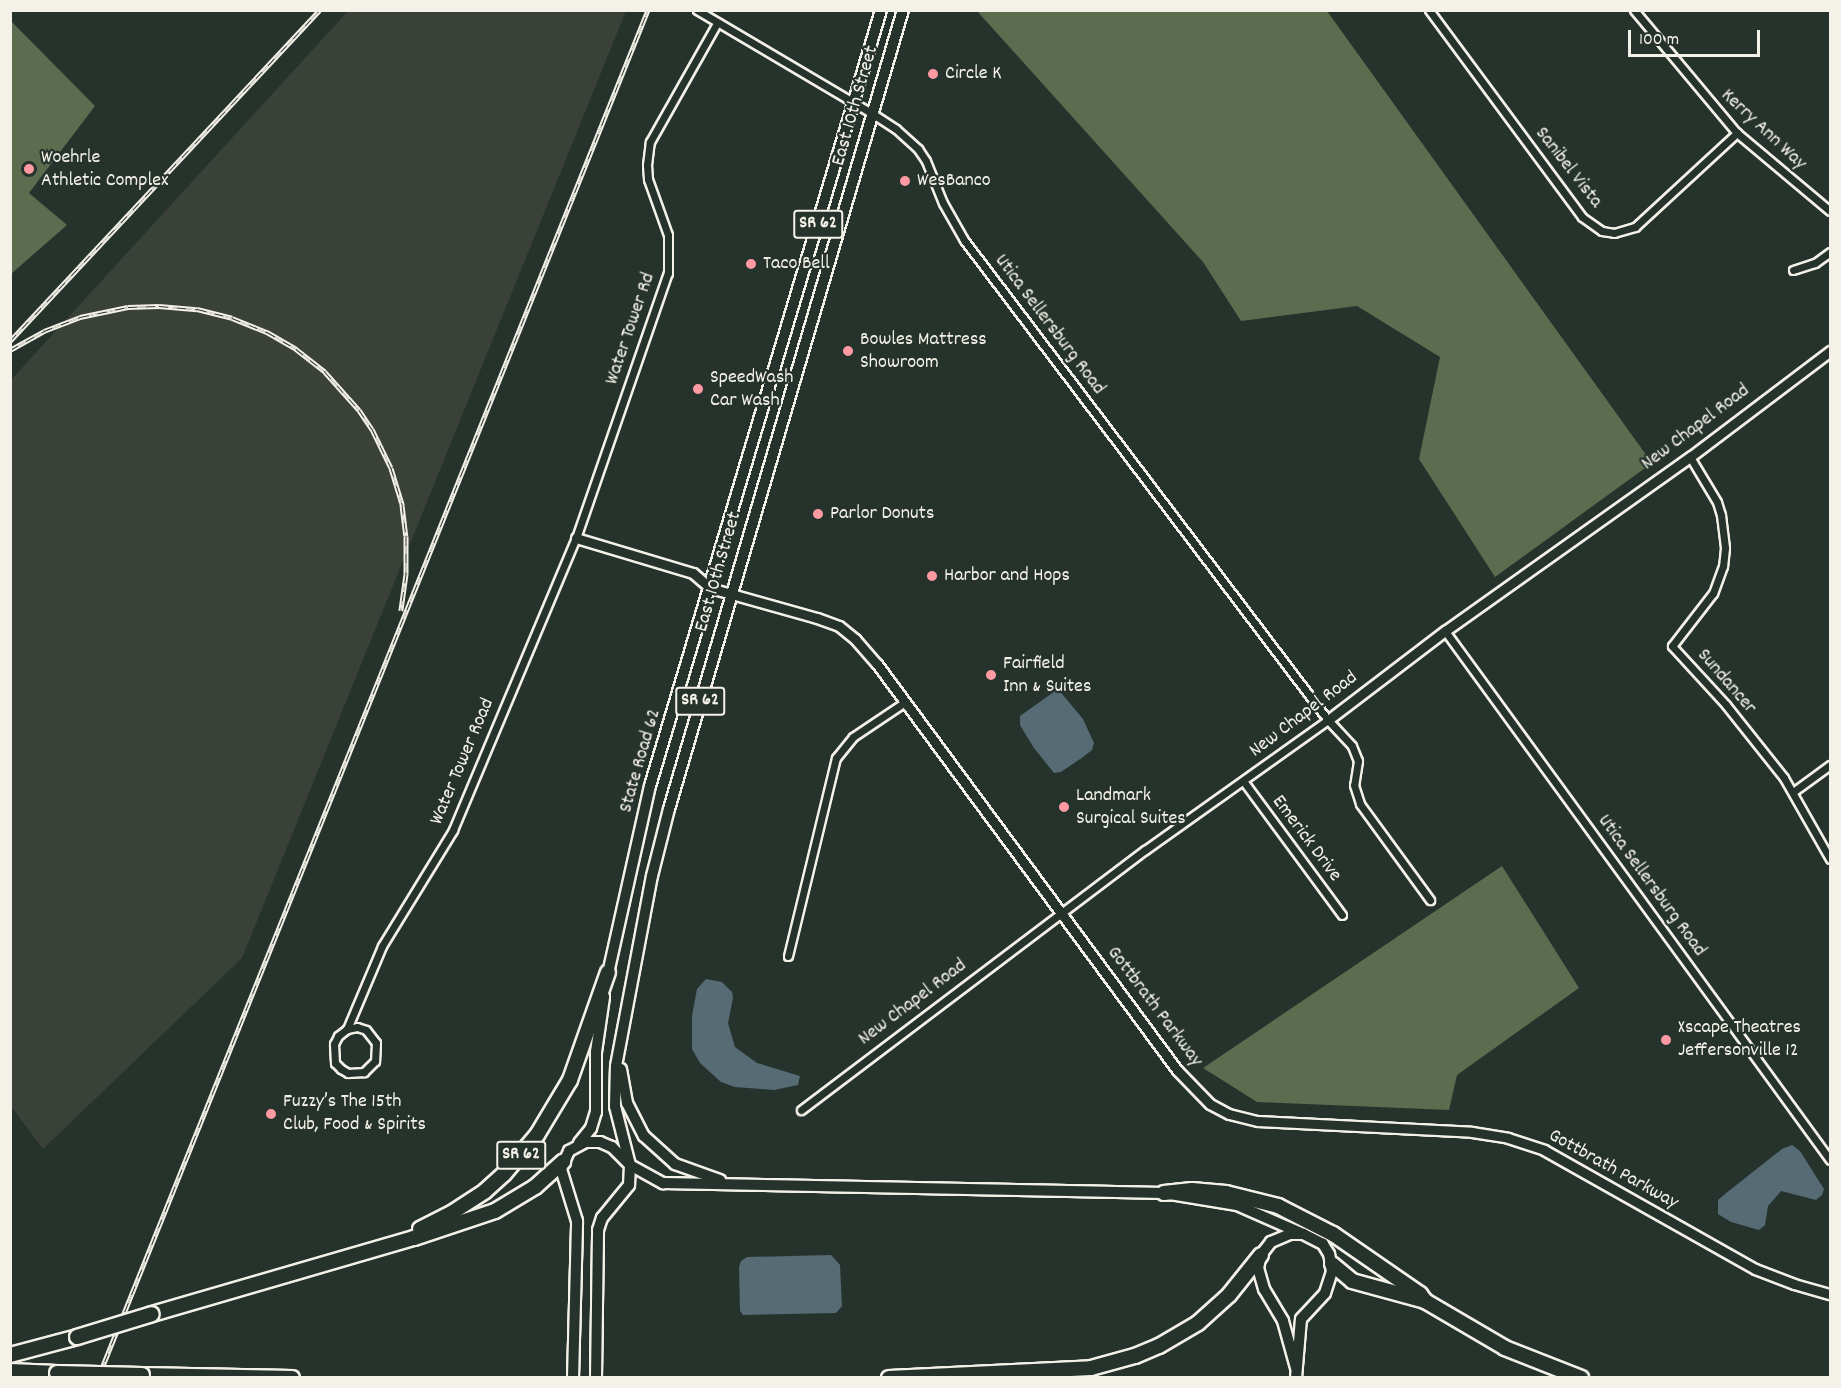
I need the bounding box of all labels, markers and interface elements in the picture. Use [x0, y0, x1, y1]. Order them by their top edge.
scale bar [1631, 18, 1763, 56]
text: 100 m [1639, 28, 1679, 53]
street label: East 10th Street [827, 43, 885, 169]
place label: Circle K [945, 62, 1001, 86]
marker: Circle K [926, 67, 940, 81]
street label: Kerry Ann Way [1715, 84, 1811, 176]
street label: Sanibel Vista [1529, 123, 1607, 213]
place label: Woehrle Athletic Complex [41, 146, 168, 193]
marker: Woehrle Athletic Complex [22, 162, 36, 176]
place label: WesBanco [917, 169, 991, 193]
marker: WesBanco [898, 174, 912, 188]
road number: SR 62 [792, 209, 844, 239]
street label: Utica Sellersburg Road [988, 250, 1110, 400]
place label: Taco Bell [763, 252, 830, 276]
marker: Taco Bell [744, 257, 758, 271]
street label: Water Tower Rd [601, 270, 661, 388]
place label: Bowles Mattress Showroom [860, 328, 987, 375]
marker: Bowles Mattress Showroom [841, 344, 855, 358]
place label: SpeedWash Car Wash [710, 366, 793, 413]
street label: New Chapel Road [1637, 380, 1755, 476]
marker: SpeedWash Car Wash [691, 382, 705, 396]
place label: Parlor Donuts [830, 502, 934, 526]
marker: Parlor Donuts [811, 507, 825, 521]
street label: East 10th Street [690, 509, 748, 635]
place label: Harbor and Hops [944, 564, 1070, 588]
marker: Harbor and Hops [925, 569, 939, 583]
street label: Sundancer [1691, 644, 1761, 720]
place label: Fairfield Inn & Suites [1003, 652, 1091, 699]
street label: New Chapel Road [1245, 667, 1363, 763]
marker: Fairfield Inn & Suites [984, 668, 998, 682]
road number: SR 62 [674, 686, 726, 716]
street label: Water Tower Road [426, 695, 500, 829]
street label: State Road 62 [615, 706, 667, 816]
place label: Landmark Surgical Suites [1076, 784, 1186, 831]
street label: Emerick Drive [1266, 791, 1346, 887]
marker: Landmark Surgical Suites [1057, 800, 1071, 814]
street label: Utica Sellersburg Road [1591, 810, 1711, 962]
street label: Gottbrath Parkway [1101, 942, 1207, 1072]
street label: New Chapel Road [854, 955, 972, 1051]
place label: Xscape Theatres Jeffersonville 12 [1678, 1016, 1801, 1063]
marker: Xscape Theatres Jeffersonville 12 [1659, 1033, 1673, 1047]
place label: Fuzzy’s The 15th Club, Food & Spirits [283, 1090, 426, 1137]
marker: Fuzzy’s The 15th Club, Food & Spirits [264, 1107, 278, 1121]
street label: Gottbrath Parkway [1544, 1124, 1682, 1216]
road number: SR 62 [496, 1140, 546, 1170]

